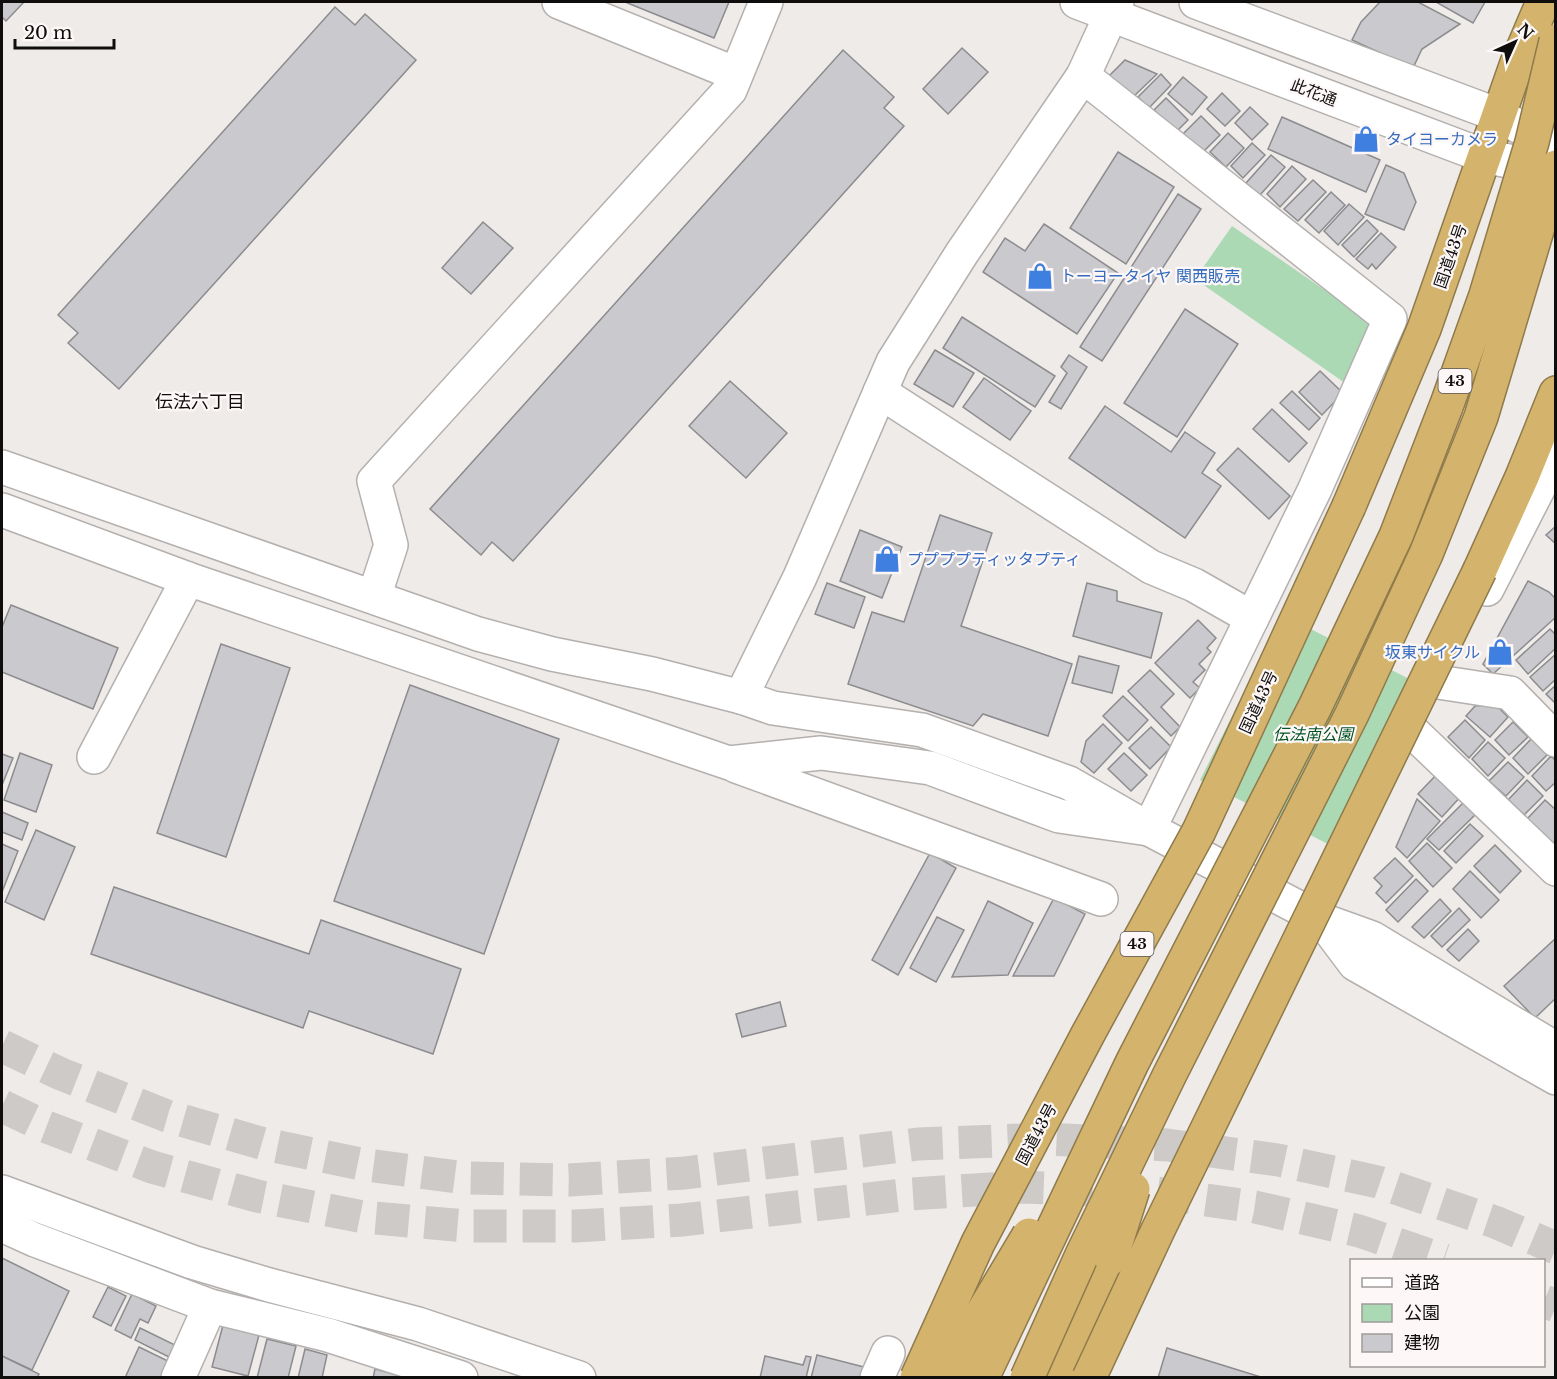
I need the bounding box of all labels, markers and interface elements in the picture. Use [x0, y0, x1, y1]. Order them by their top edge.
scale bar [15, 12, 114, 50]
north arrow [1485, 12, 1545, 72]
text: N [1513, 19, 1538, 44]
text: 20 m [24, 22, 72, 44]
street label: 此花通 [1288, 74, 1340, 110]
shop icon: タイヨーカメラ [1351, 124, 1381, 154]
place label: タイヨーカメラ [1386, 129, 1498, 149]
street label: 国道43号 [1430, 221, 1470, 291]
shop icon: トーヨータイヤ 関西販売 [1025, 261, 1055, 291]
place label: トーヨータイヤ 関西販売 [1060, 266, 1240, 286]
road number: 43 [1438, 369, 1472, 393]
district label: 伝法六丁目 [155, 391, 245, 413]
shop icon: ププププティッタプティ [872, 544, 902, 574]
place label: ププププティッタプティ [907, 549, 1081, 569]
shop icon: 坂東サイクル [1485, 637, 1515, 667]
place label: 坂東サイクル [1385, 642, 1480, 662]
street label: 国道43号 [1235, 667, 1281, 737]
park label: 伝法南公園 [1273, 724, 1355, 744]
road number: 43 [1120, 932, 1154, 956]
street label: 国道43号 [1011, 1100, 1061, 1168]
legend [1350, 1259, 1545, 1367]
text: 道路 [1404, 1272, 1440, 1294]
text: 公園 [1404, 1302, 1440, 1324]
text: 建物 [1404, 1332, 1440, 1354]

